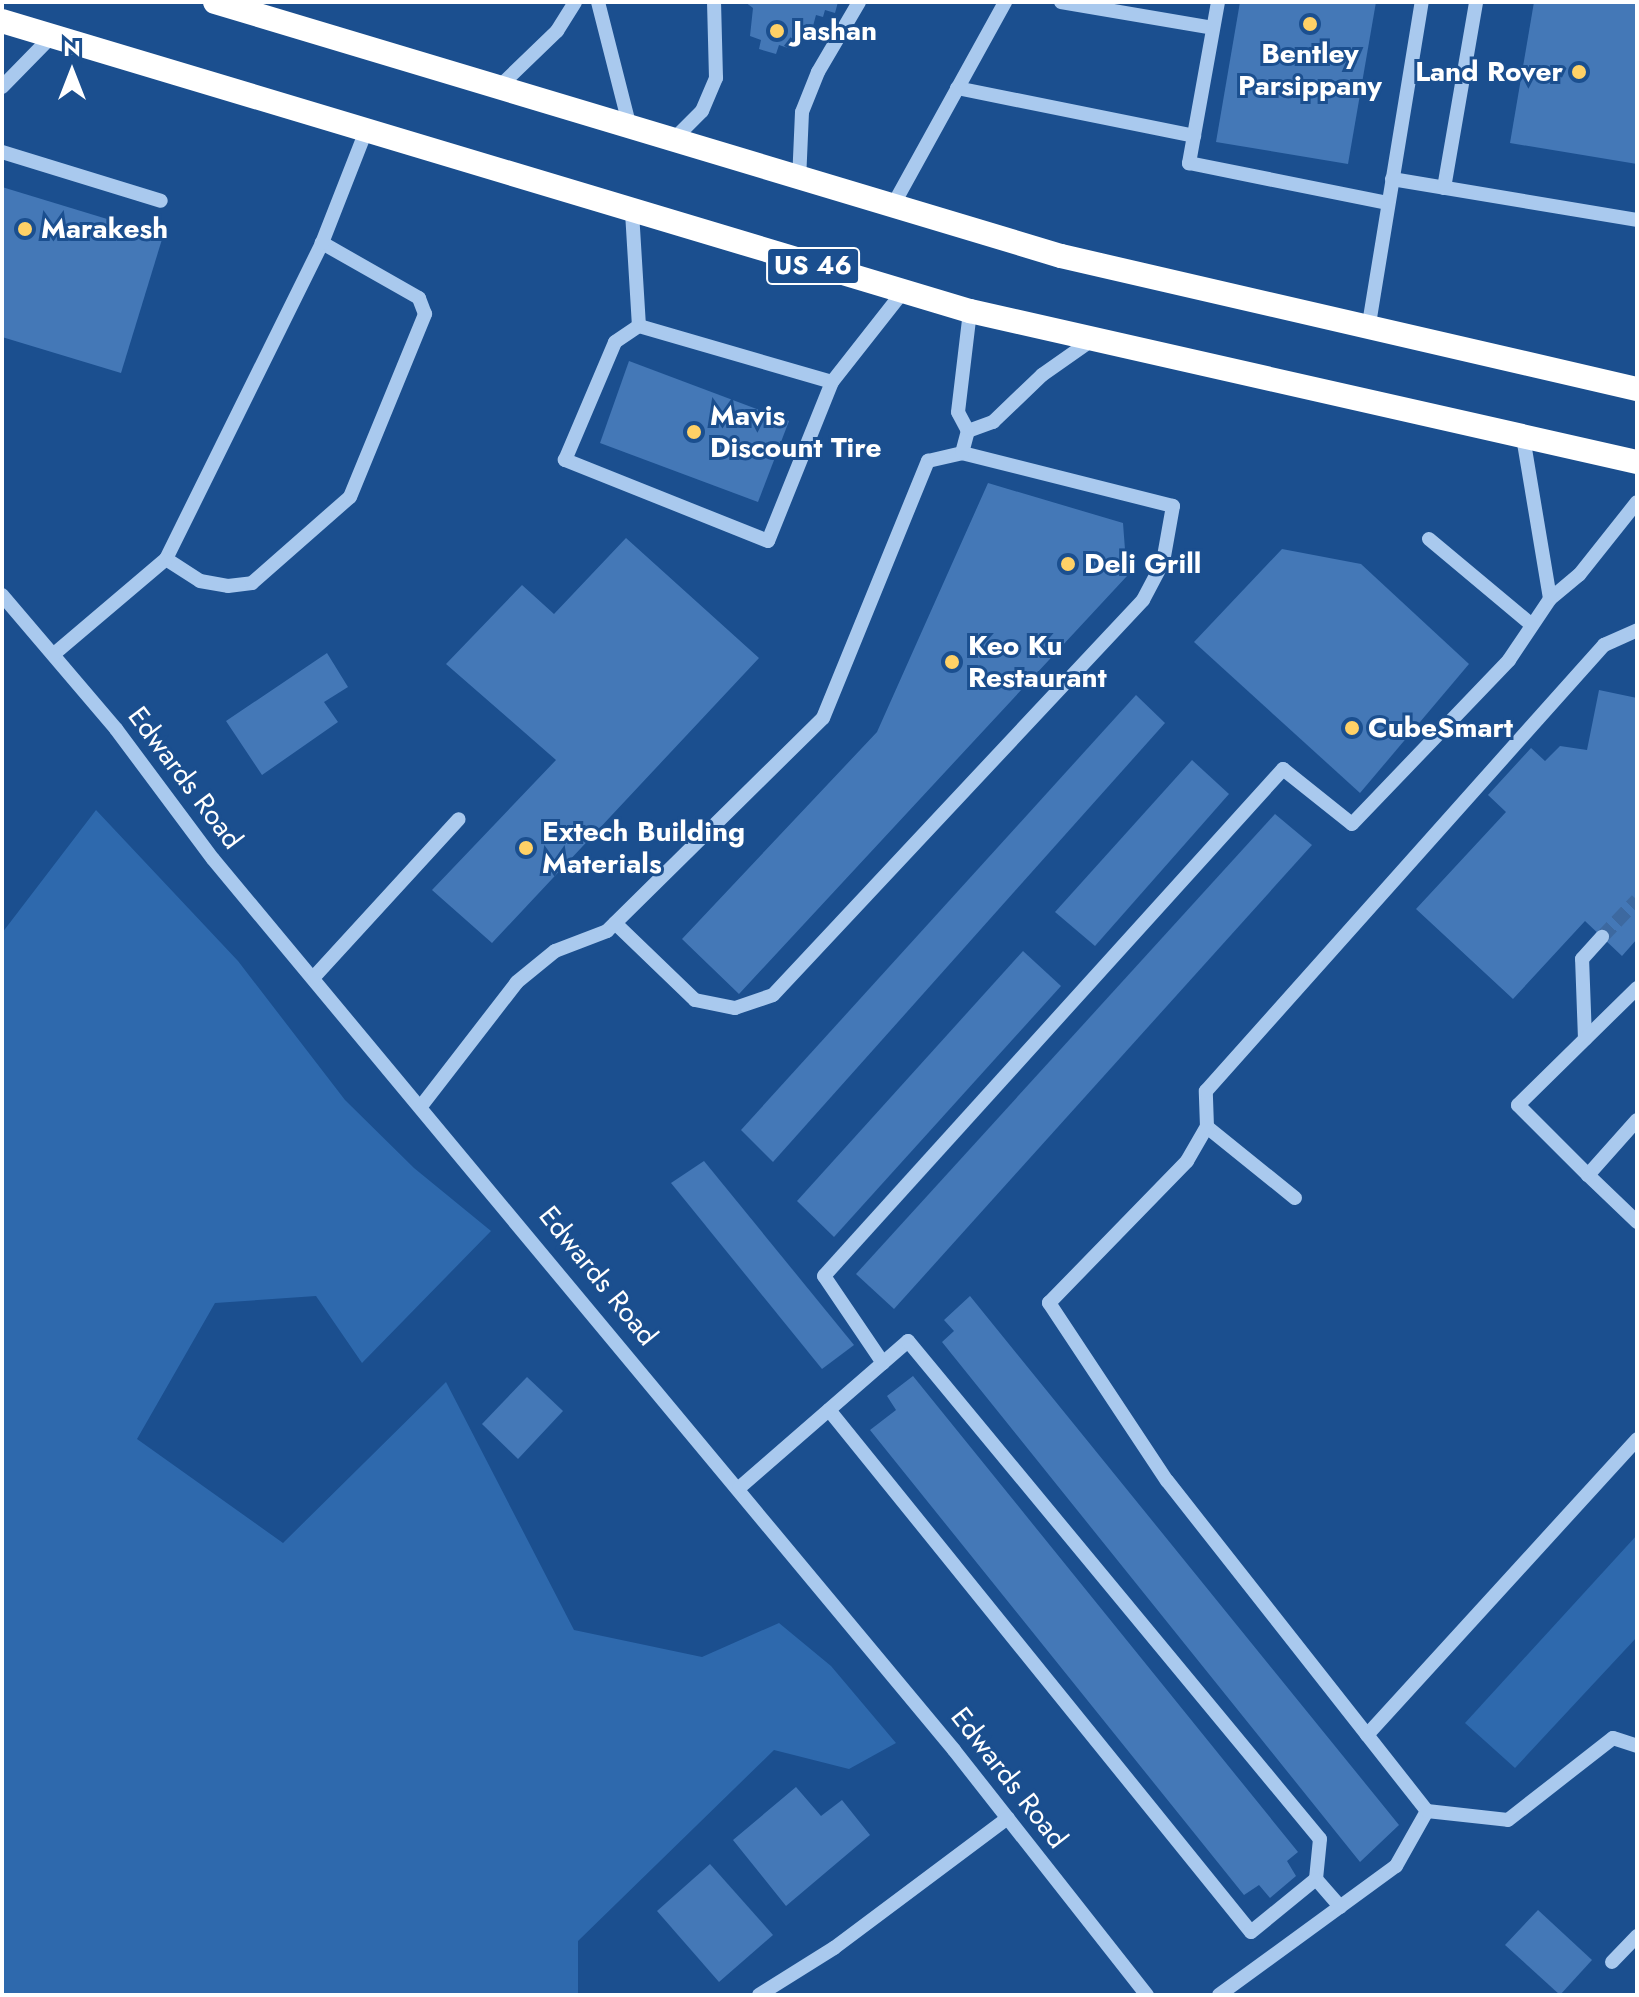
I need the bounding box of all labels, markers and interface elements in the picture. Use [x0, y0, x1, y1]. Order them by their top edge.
place label: Jashan [793, 14, 877, 48]
marker: Bentley Parsippany [1301, 15, 1319, 33]
marker: Jashan [768, 22, 786, 40]
north arrow [32, 32, 112, 112]
text: N [63, 32, 81, 64]
place label: Bentley Parsippany [1238, 37, 1382, 103]
place label: Land Rover [1415, 55, 1563, 89]
marker: Land Rover [1570, 63, 1588, 81]
place label: Marakesh [41, 212, 168, 246]
marker: Marakesh [16, 220, 34, 238]
road number: US 46 [765, 244, 861, 288]
place label: Mavis Discount Tire [710, 399, 881, 465]
marker: Mavis Discount Tire [685, 423, 703, 441]
place label: Deli Grill [1084, 547, 1201, 581]
marker: Deli Grill [1059, 555, 1077, 573]
place label: Keo Ku Restaurant [968, 629, 1107, 695]
marker: Keo Ku Restaurant [943, 653, 961, 671]
street label: Edwards Road [121, 700, 249, 856]
place label: CubeSmart [1368, 711, 1513, 745]
marker: CubeSmart [1343, 719, 1361, 737]
place label: Extech Building Materials [542, 815, 745, 881]
marker: Extech Building Materials [517, 839, 535, 857]
street label: Edwards Road [532, 1200, 664, 1352]
street label: Edwards Road [944, 1701, 1074, 1855]

